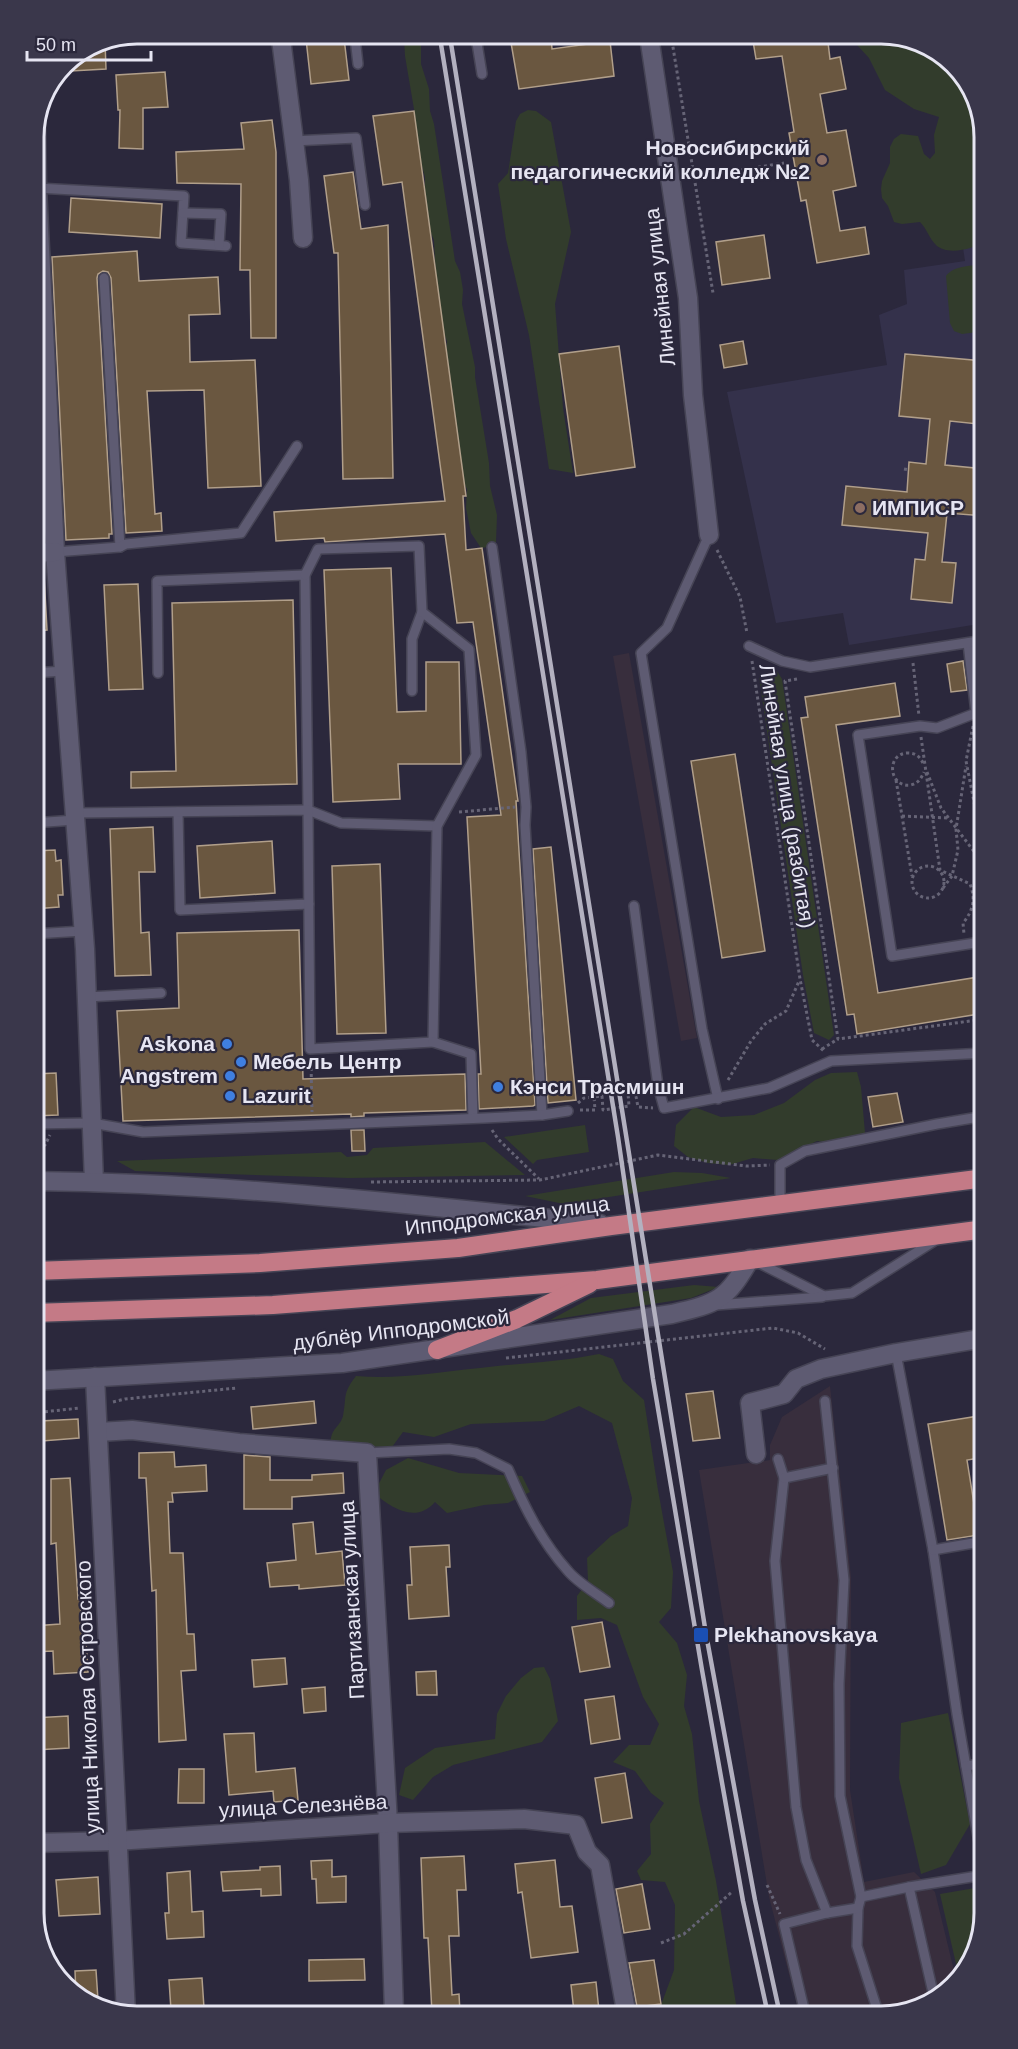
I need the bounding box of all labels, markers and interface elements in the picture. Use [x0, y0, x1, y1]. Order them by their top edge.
scale bar [27, 24, 152, 62]
text: 50 m [36, 35, 76, 55]
place label: Новосибирский педагогический колледж №2 [510, 136, 810, 183]
marker: Новосибирский педагогический колледж №2 [815, 153, 829, 167]
street label: Линейная улица [640, 207, 679, 367]
place label: ИМПИСР [872, 496, 964, 519]
marker: ИМПИСР [853, 501, 867, 515]
street label: Линейная улица (разбитая) [755, 662, 820, 930]
place label: Askona [139, 1032, 215, 1055]
marker: Askona [220, 1037, 234, 1051]
place label: Мебель Центр [253, 1050, 402, 1073]
marker: Мебель Центр [234, 1055, 248, 1069]
place label: Angstrem [120, 1064, 218, 1087]
marker: Angstrem [223, 1069, 237, 1083]
place label: Кэнси Трасмишн [510, 1075, 684, 1098]
marker: Кэнси Трасмишн [491, 1080, 505, 1094]
place label: Lazurit [242, 1084, 311, 1107]
marker: Lazurit [223, 1089, 237, 1103]
street label: Ипподромская улица [403, 1192, 611, 1239]
street label: дублёр Ипподромской [291, 1305, 511, 1354]
street label: Партизанская улица [335, 1500, 368, 1700]
street label: улица Николая Островского [71, 1560, 104, 1834]
place label: Plekhanovskaya [714, 1623, 878, 1646]
marker: Plekhanovskaya [692, 1626, 710, 1644]
street label: улица Селезнёва [218, 1790, 388, 1821]

